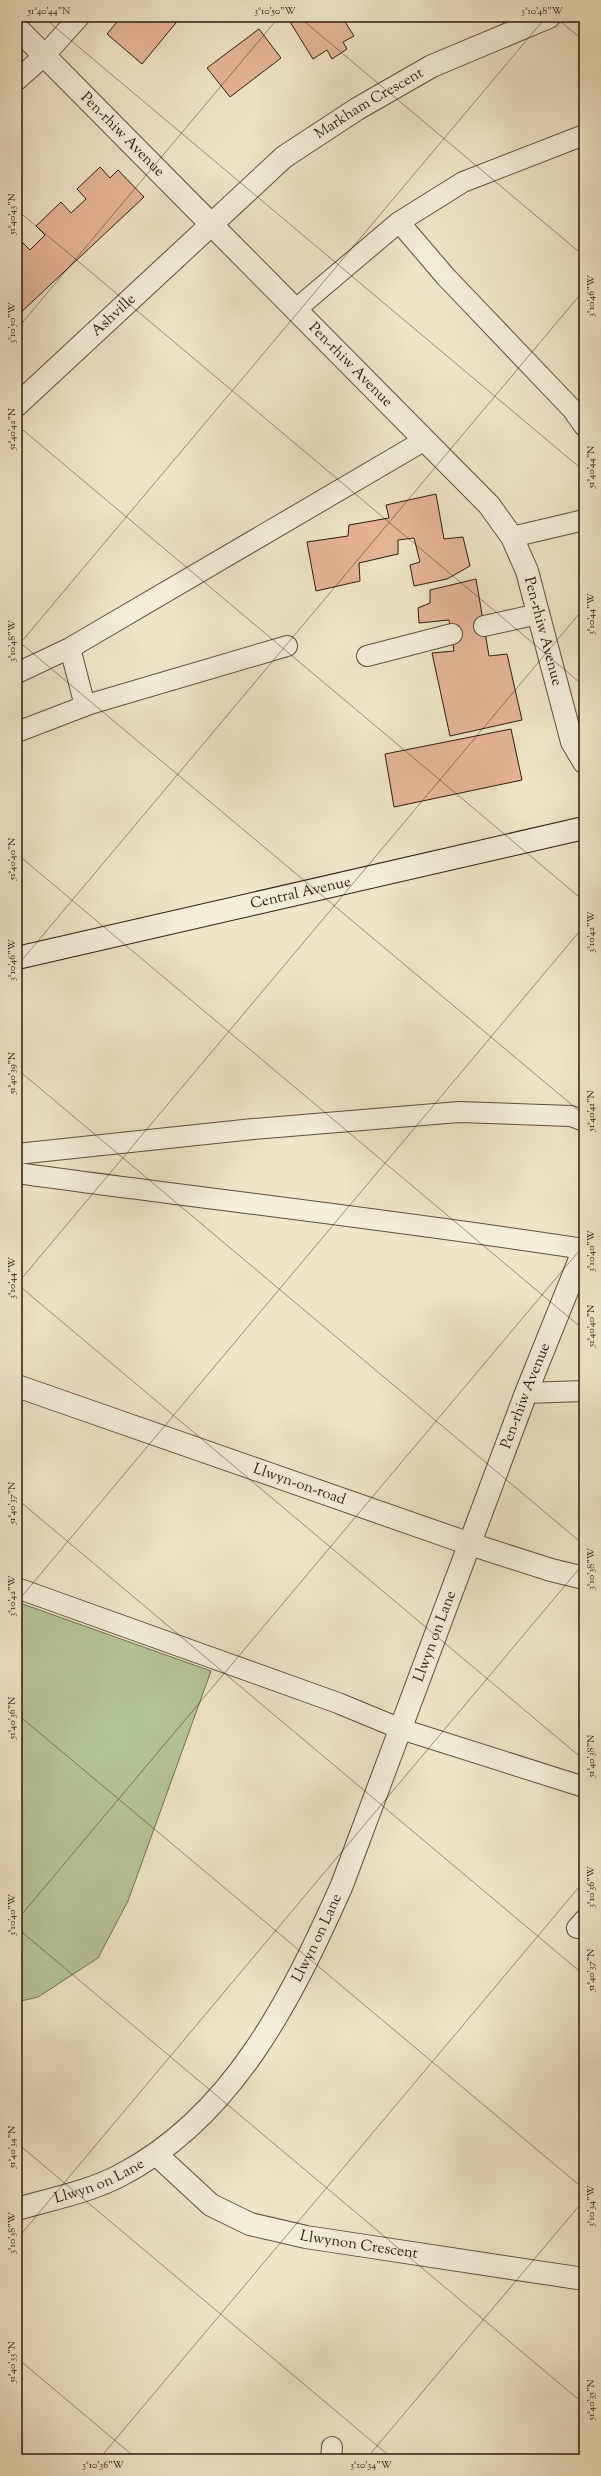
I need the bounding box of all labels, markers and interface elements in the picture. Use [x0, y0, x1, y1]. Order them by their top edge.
text: 51°40'44"N [27, 4, 70, 19]
text: 3°10'50"W [254, 4, 296, 19]
text: 3°10'48"W [521, 4, 563, 19]
street label: Markham Crescent [311, 63, 427, 144]
street label: Pen-rhiw Avenue [76, 87, 169, 182]
text: 51°40'43"N [5, 193, 20, 236]
text: 3°10'46"W [584, 275, 599, 317]
street label: Ashville [87, 289, 141, 341]
text: 3°10'50"W [5, 302, 20, 344]
street label: Pen-rhiw Avenue [304, 318, 397, 412]
text: 51°40'42"N [5, 408, 20, 451]
text: 51°40'44"N [584, 446, 599, 489]
street label: Pen-rhiw Avenue [518, 575, 567, 688]
text: 3°10'44"W [584, 593, 599, 635]
text: 3°10'48"W [5, 620, 20, 662]
text: 51°40'40"N [5, 838, 20, 881]
street label: Central Avenue [248, 871, 353, 915]
text: 3°10'42"W [584, 911, 599, 953]
text: 3°10'46"W [5, 939, 20, 981]
text: 51°40'39"N [5, 1052, 20, 1095]
text: 51°40'41"N [584, 1090, 599, 1133]
text: 3°10'40"W [584, 1230, 599, 1272]
text: 3°10'44"W [5, 1257, 20, 1299]
text: 51°40'40"N [584, 1305, 599, 1348]
street label: Pen-rhiw Avenue [496, 1340, 556, 1452]
street label: Llwyn-on-road [250, 1459, 349, 1510]
text: 51°40'37"N [5, 1482, 20, 1525]
text: 3°10'38"W [584, 1548, 599, 1590]
text: 3°10'42"W [5, 1575, 20, 1617]
street label: Llwyn on Lane [408, 1588, 462, 1685]
text: 51°40'36"N [5, 1697, 20, 1740]
text: 51°40'38"N [584, 1735, 599, 1778]
text: 3°10'36"W [584, 1866, 599, 1908]
street label: Llwyn on Lane [287, 1890, 347, 1986]
text: 3°10'40"W [5, 1894, 20, 1936]
text: 51°40'37"N [584, 1949, 599, 1992]
text: 51°40'34"N [5, 2126, 20, 2169]
street label: Llwyn on Lane [52, 2153, 148, 2209]
text: 3°10'34"W [584, 2185, 599, 2227]
text: 3°10'38"W [5, 2212, 20, 2254]
street label: Llwynon Crescent [298, 2225, 419, 2264]
text: 51°40'33"N [5, 2341, 20, 2384]
text: 51°40'35"N [584, 2379, 599, 2422]
text: 3°10'36"W [82, 2458, 124, 2473]
text: 3°10'34"W [350, 2458, 392, 2473]

